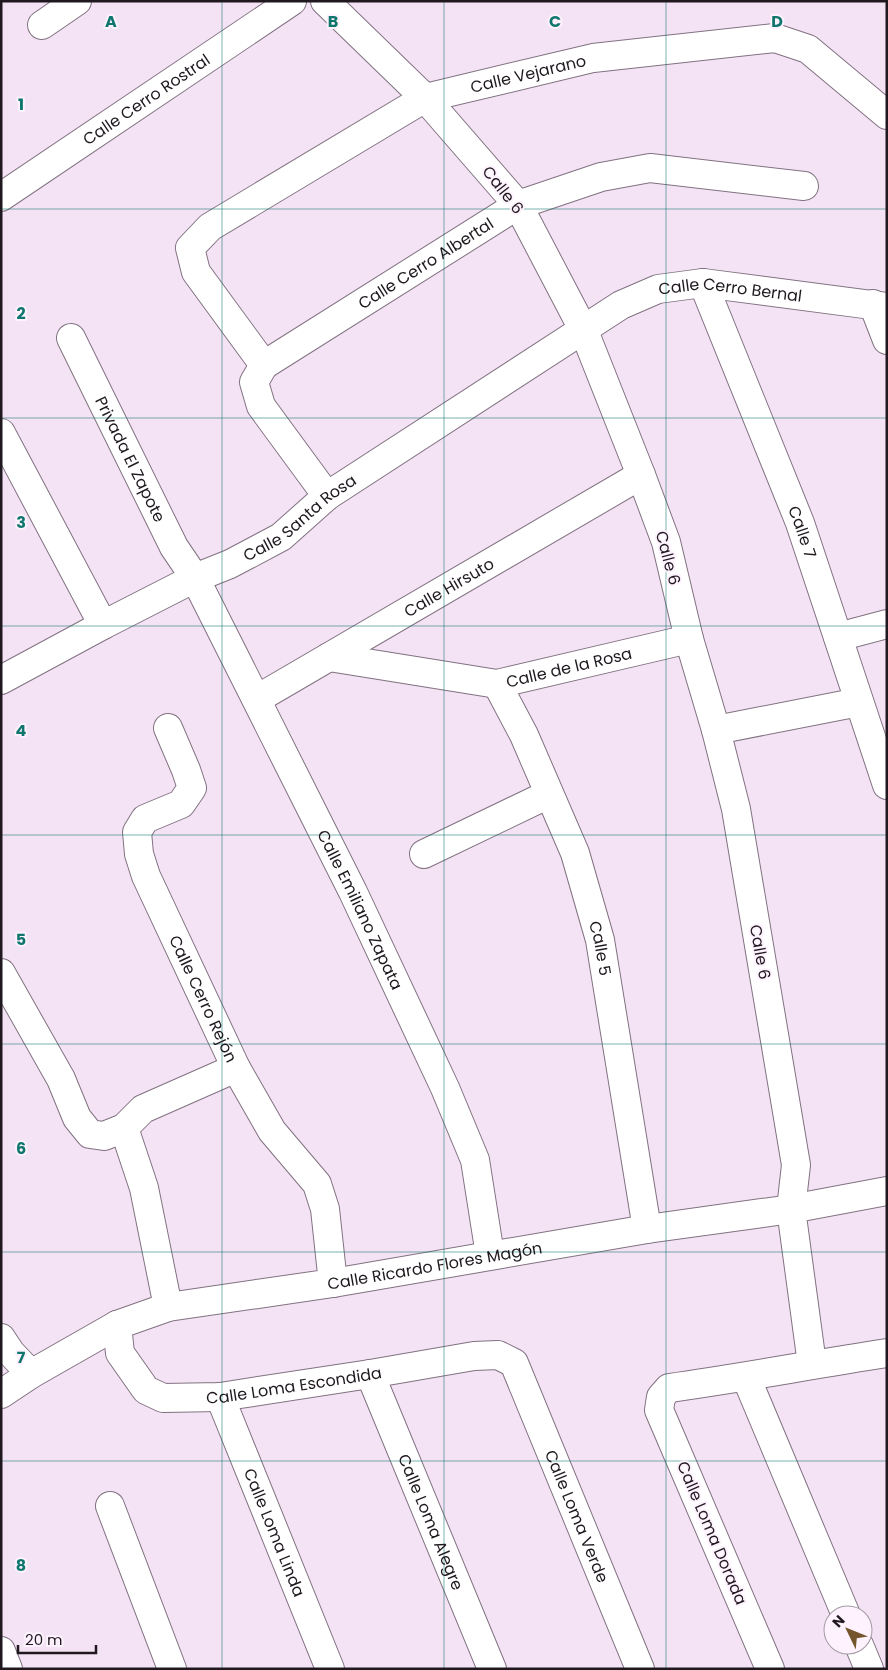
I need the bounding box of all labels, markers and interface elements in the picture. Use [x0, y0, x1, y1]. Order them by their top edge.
text: A [105, 10, 117, 33]
text: B [328, 10, 338, 33]
text: C [549, 10, 561, 33]
text: D [771, 10, 783, 33]
street label: Calle Cerro Rostral [78, 48, 214, 150]
street label: Calle Vejarano [468, 49, 588, 98]
text: 1 [18, 93, 24, 116]
street label: Calle 6 [477, 161, 529, 219]
street label: Calle Cerro Albertal [353, 212, 498, 315]
street label: Calle Cerro Bernal [657, 272, 803, 307]
text: 2 [16, 302, 26, 325]
street label: Privada El Zapote [90, 392, 171, 526]
street label: Calle Santa Rosa [239, 469, 361, 567]
street label: Calle 7 [783, 502, 822, 561]
text: 3 [16, 511, 26, 534]
street label: Calle 6 [650, 528, 686, 588]
street label: Calle Hirsuto [399, 552, 498, 623]
street label: Calle de la Rosa [504, 641, 634, 693]
text: 4 [16, 719, 27, 742]
street label: Calle Emiliano Zapata [312, 826, 409, 993]
street label: Calle 5 [584, 918, 617, 977]
street label: Calle 6 [744, 923, 776, 981]
text: 5 [16, 928, 26, 951]
street label: Calle Cerro Rejón [164, 931, 243, 1066]
text: 6 [16, 1137, 26, 1160]
street label: Calle Ricardo Flores Magón [326, 1236, 544, 1295]
text: 7 [17, 1346, 26, 1369]
street label: Calle Loma Escondida [206, 1361, 383, 1409]
street label: Calle Loma Verde [539, 1446, 615, 1586]
street label: Calle Loma Alegre [393, 1450, 470, 1594]
street label: Calle Loma Dorada [671, 1458, 753, 1608]
street label: Calle Loma Linda [238, 1465, 311, 1600]
text: 8 [16, 1554, 26, 1577]
north arrow [823, 1605, 873, 1655]
text: N [828, 1610, 849, 1632]
scale bar [18, 1622, 95, 1654]
text: 20 m [25, 1629, 63, 1650]

